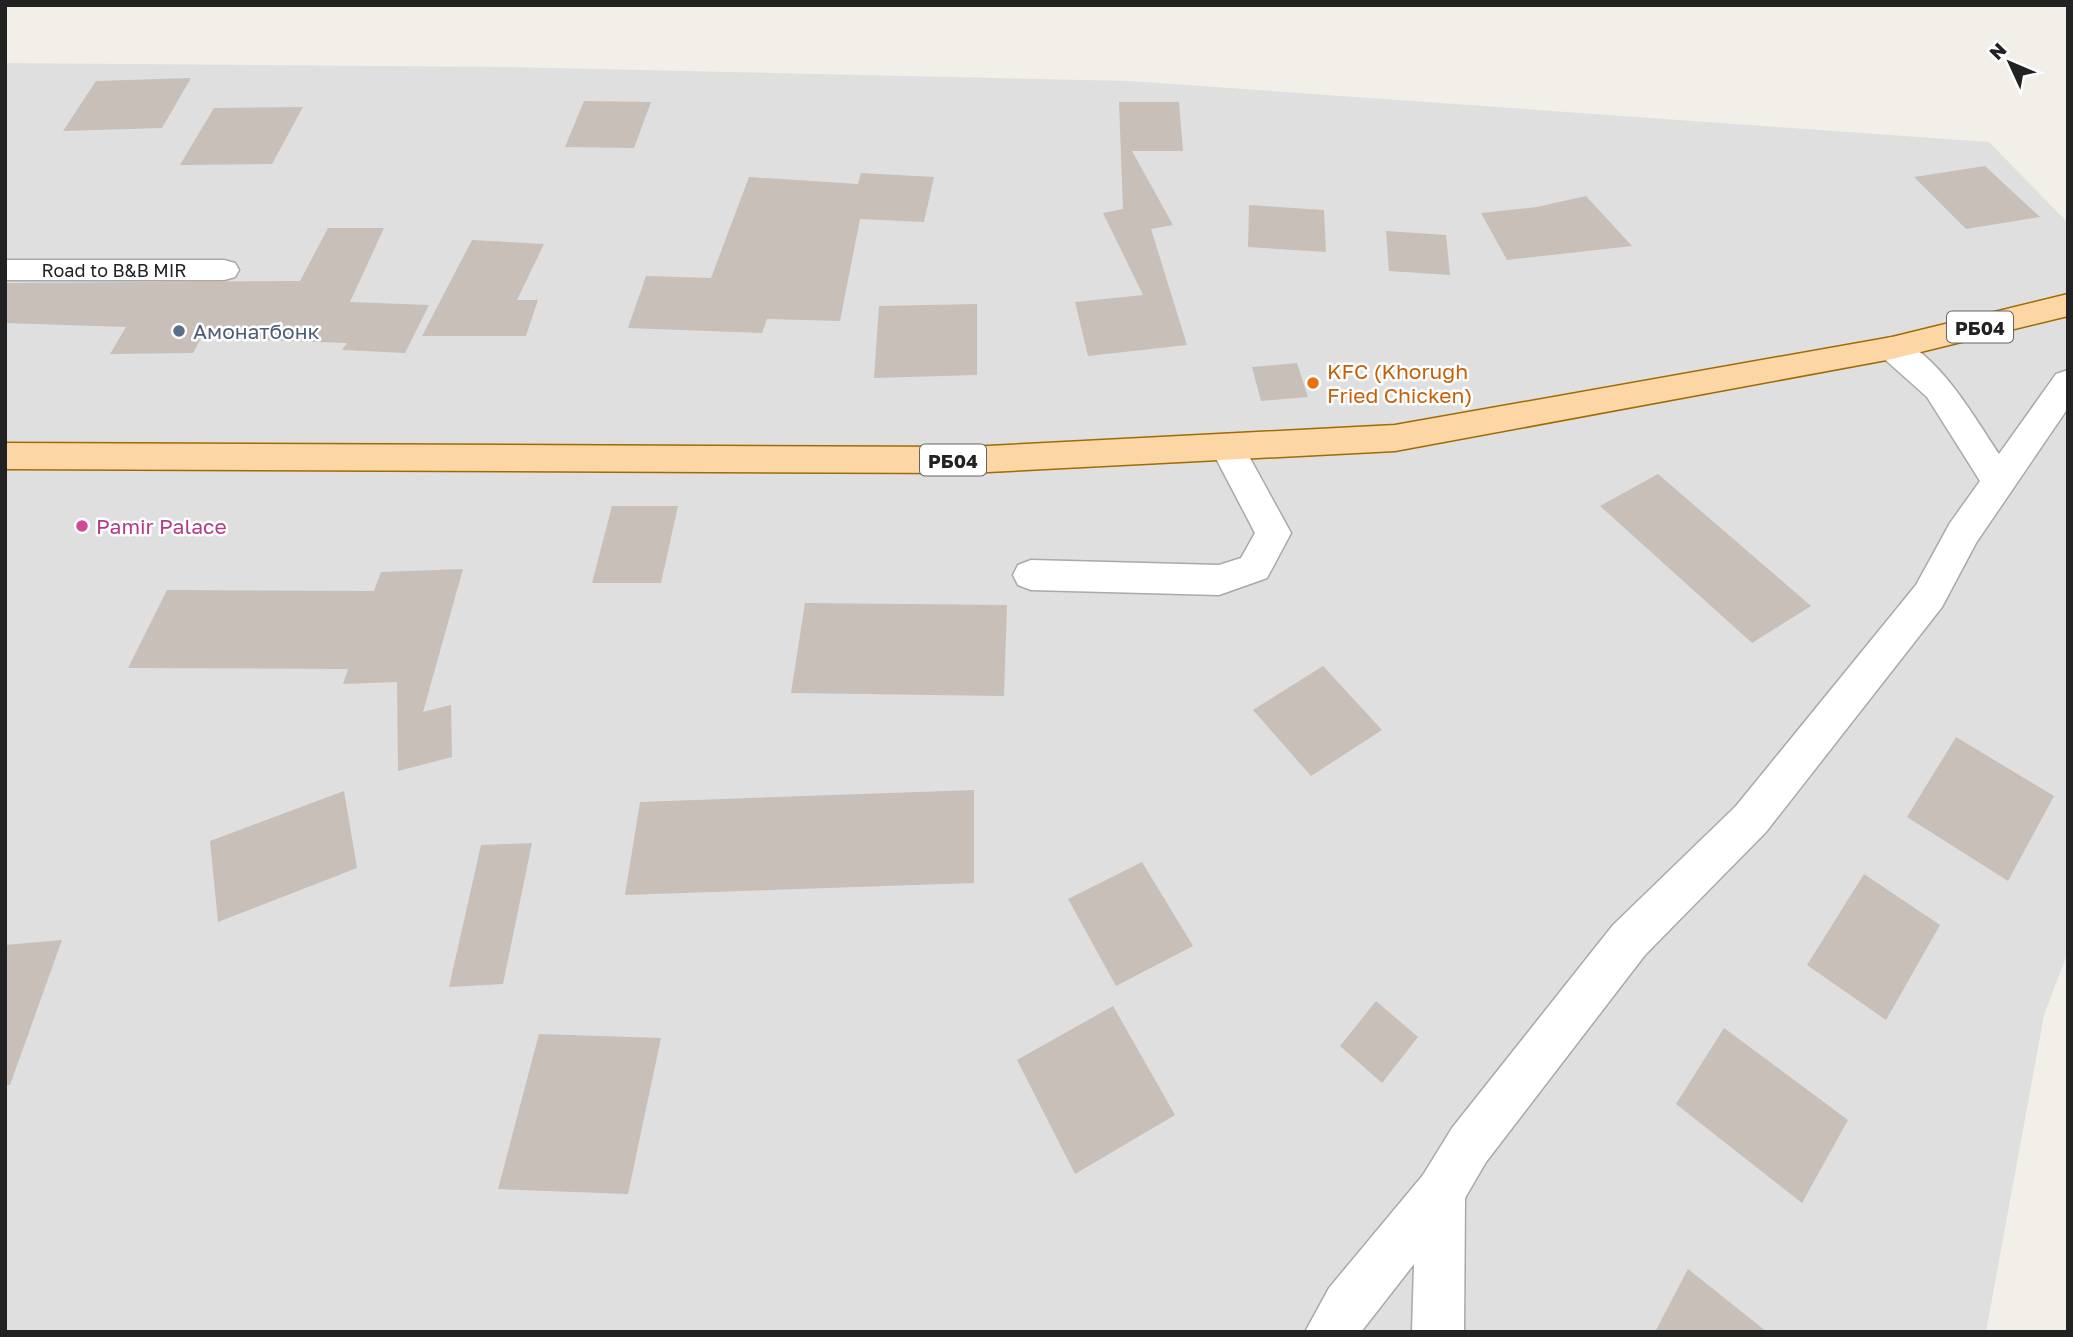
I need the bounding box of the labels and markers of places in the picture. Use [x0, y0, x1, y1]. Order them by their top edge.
place label: Амонатбонк [193, 318, 320, 344]
marker: Амонатбонк [171, 323, 187, 339]
place label: KFC (Khorugh Fried Chicken) [1327, 358, 1472, 408]
marker: KFC (Khorugh Fried Chicken) [1305, 375, 1321, 391]
place label: Pamir Palace [96, 513, 227, 539]
marker: Pamir Palace [74, 518, 90, 534]

